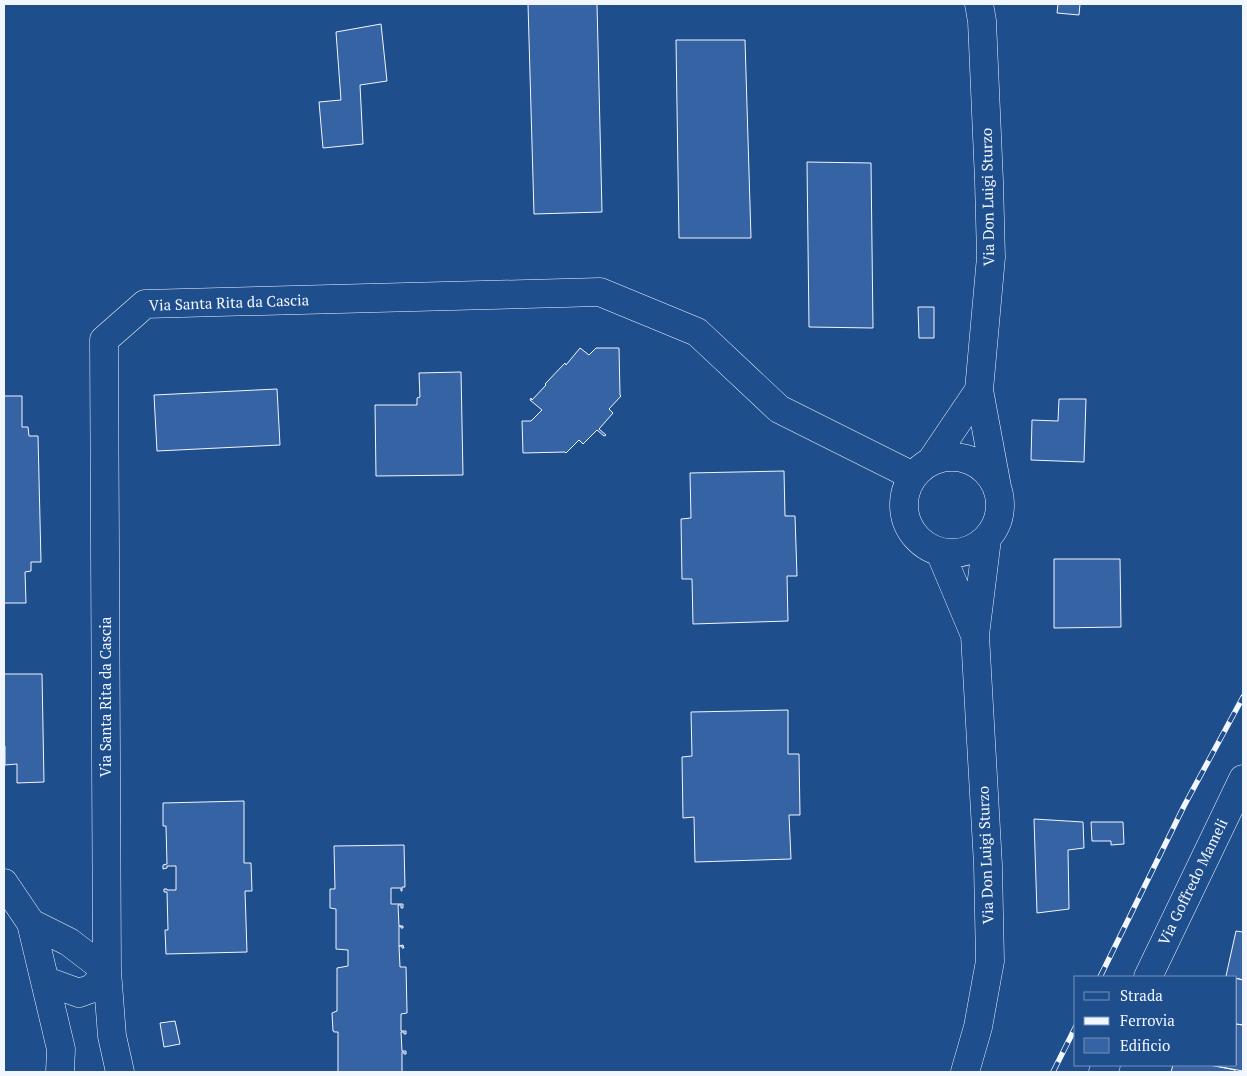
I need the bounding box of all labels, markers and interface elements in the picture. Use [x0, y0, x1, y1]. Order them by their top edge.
street label: Via Don Luigi Sturzo [976, 128, 998, 266]
street label: Via Santa Rita da Cascia [148, 289, 310, 315]
street label: Via Santa Rita da Cascia [95, 616, 115, 777]
street label: Via Don Luigi Sturzo [973, 786, 997, 924]
street label: Via Goffredo Mameli [1153, 815, 1231, 948]
legend [1074, 976, 1237, 1066]
text: Strada [1120, 985, 1163, 1005]
text: Ferrovia [1120, 1010, 1175, 1030]
text: Edificio [1120, 1035, 1170, 1055]

